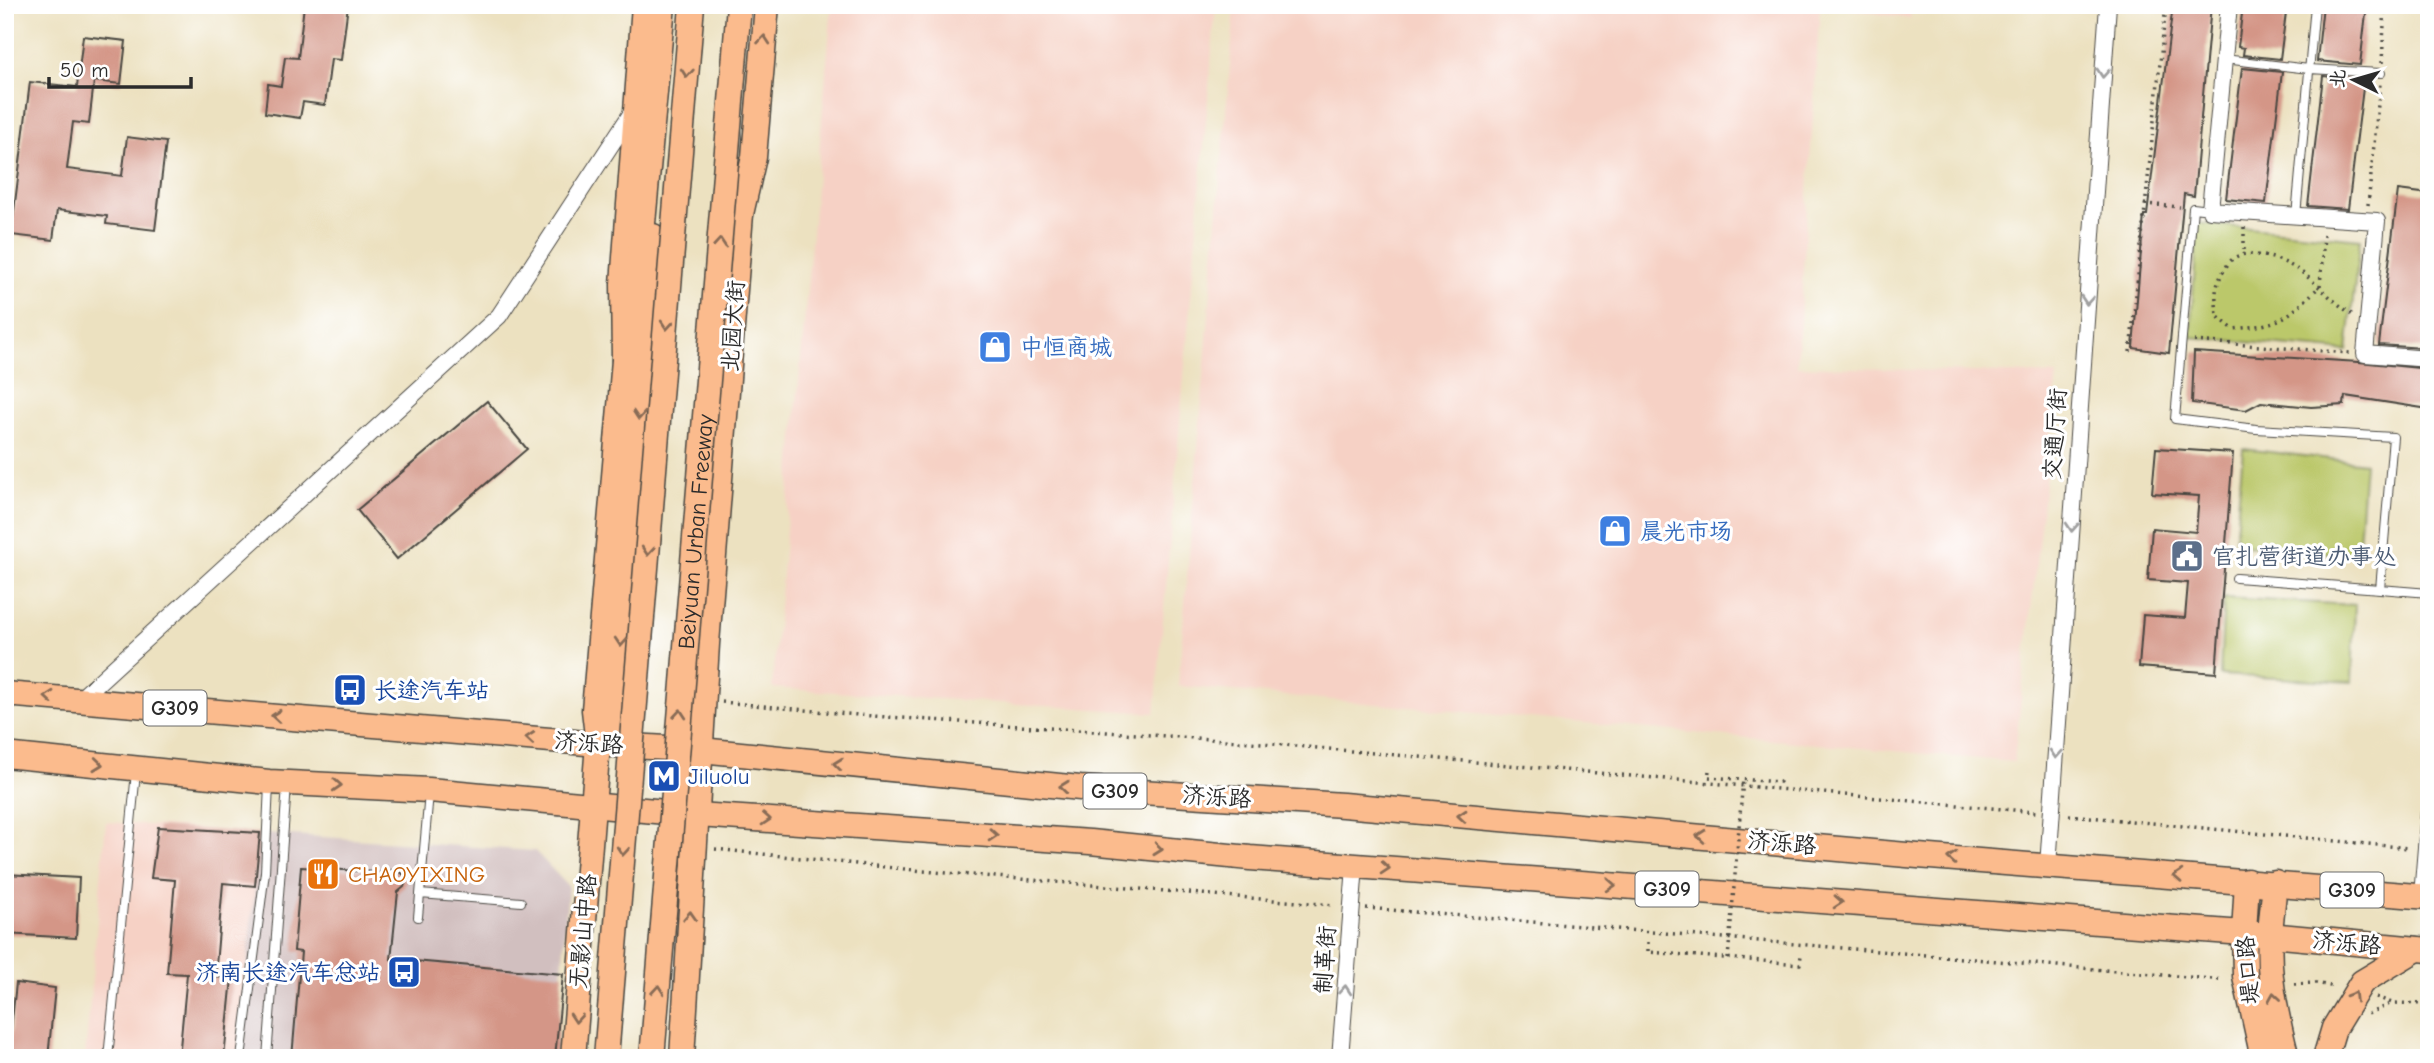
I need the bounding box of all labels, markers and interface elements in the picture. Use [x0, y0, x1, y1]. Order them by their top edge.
one-way arrow [756, 35, 771, 46]
scale bar [49, 46, 191, 90]
north arrow [2318, 46, 2388, 116]
text: 50 m [60, 58, 109, 82]
one-way arrow [680, 68, 695, 79]
one-way arrow [2096, 68, 2111, 79]
text: 北 [2326, 68, 2350, 89]
one-way arrow [712, 238, 727, 249]
street label: 北园大街 [716, 279, 750, 373]
one-way arrow [2080, 295, 2095, 306]
one-way arrow [660, 319, 675, 330]
shop icon: 中恒商城 [976, 328, 1014, 366]
place label: 中恒商城 [1020, 334, 1112, 361]
street label: 交通厅街 [2038, 387, 2072, 481]
one-way arrow [632, 410, 647, 421]
street label: Beiyuan Urban Freeway [672, 413, 719, 650]
shop icon: 晨光市场 [1596, 512, 1634, 550]
place label: 晨光市场 [1640, 518, 1732, 545]
one-way arrow [2064, 522, 2079, 533]
public building icon: 官扎营街道办事处 [2168, 537, 2206, 575]
place label: 官扎营街道办事处 [2212, 543, 2396, 570]
one-way arrow [641, 546, 656, 557]
one-way arrow [614, 637, 629, 648]
bus stop icon: 长途汽车站 [331, 671, 369, 709]
place label: 长途汽车站 [374, 677, 489, 704]
one-way arrow [43, 690, 54, 705]
road number: G309 [144, 690, 206, 726]
one-way arrow [672, 708, 687, 719]
one-way arrow [270, 709, 281, 724]
street label: 济泺路 [554, 727, 624, 759]
one-way arrow [525, 731, 536, 746]
one-way arrow [2049, 749, 2064, 760]
one-way arrow [92, 756, 103, 771]
metro station icon: Jiluolu [645, 757, 683, 795]
one-way arrow [832, 757, 843, 772]
place label: Jiluolu [688, 763, 749, 790]
road number: G309 [1084, 774, 1146, 808]
one-way arrow [332, 778, 343, 793]
one-way arrow [1058, 780, 1069, 795]
street label: 济泺路 [1182, 781, 1252, 813]
one-way arrow [1456, 809, 1467, 824]
one-way arrow [761, 812, 772, 827]
one-way arrow [988, 827, 999, 842]
street label: 济泺路 [1746, 827, 1818, 859]
one-way arrow [1695, 829, 1706, 844]
one-way arrow [1152, 841, 1164, 856]
one-way arrow [616, 846, 631, 857]
one-way arrow [1946, 851, 1957, 866]
restaurant icon: CHAOYIXING [304, 855, 342, 893]
one-way arrow [1379, 860, 1390, 875]
place label: CHAOYIXING [348, 861, 485, 888]
one-way arrow [2173, 869, 2184, 884]
road number: G309 [1636, 872, 1698, 906]
road number: G309 [2320, 872, 2384, 908]
street label: 无影山中路 [565, 873, 601, 989]
one-way arrow [1606, 877, 1617, 892]
one-way arrow [1833, 895, 1844, 910]
one-way arrow [682, 910, 697, 921]
street label: 制革街 [1309, 925, 1341, 995]
street label: 济泺路 [2311, 927, 2383, 959]
street label: 堤口路 [2232, 934, 2264, 1006]
bus stop icon: 济南长途汽车总站 [385, 953, 423, 991]
place label: 济南长途汽车总站 [196, 959, 380, 986]
one-way arrow [650, 984, 665, 995]
one-way arrow [1337, 984, 1352, 995]
one-way arrow [2267, 991, 2282, 1003]
one-way arrow [2345, 991, 2358, 1004]
one-way arrow [569, 1013, 584, 1024]

